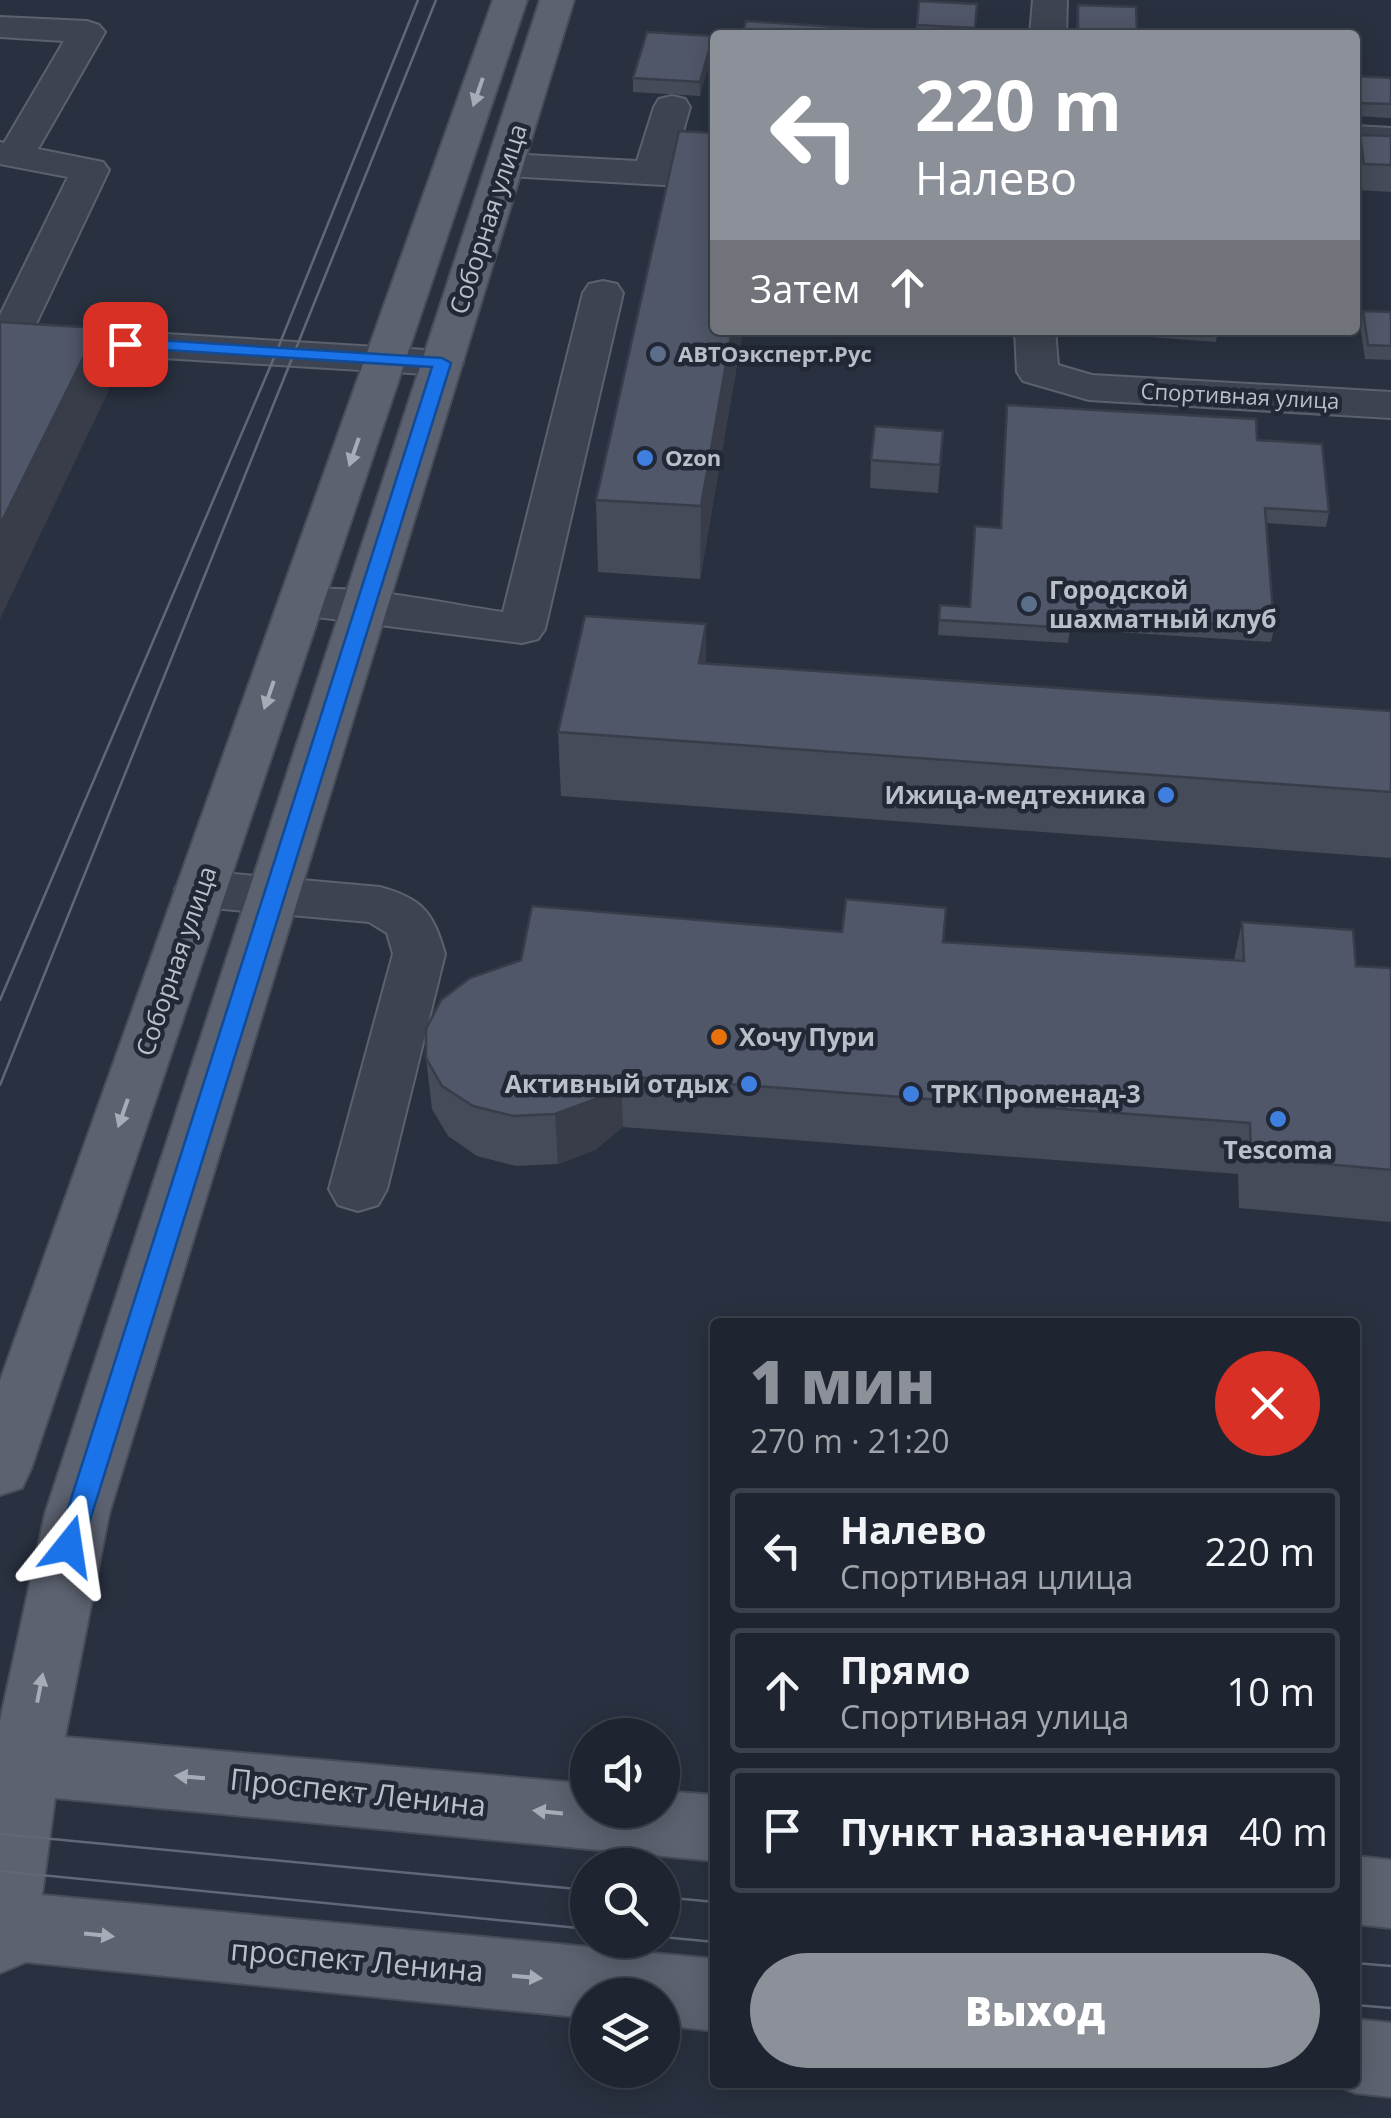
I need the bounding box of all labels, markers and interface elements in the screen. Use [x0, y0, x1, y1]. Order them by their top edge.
text: 220 m [915, 56, 1122, 152]
icon: left [750, 70, 880, 200]
one-way arrow [470, 78, 485, 108]
street label: Соборная улица [440, 119, 534, 318]
text: Налево [915, 147, 1077, 208]
icon: ahead [880, 260, 935, 315]
text: Затем [750, 262, 860, 314]
pin [83, 302, 168, 387]
icon: arrive [98, 317, 153, 372]
place label: АВТОэксперт.Рус [678, 338, 872, 368]
marker: АВТОэксперт.Рус [647, 343, 669, 365]
street label: Спортивная улица [1140, 375, 1340, 415]
one-way arrow [346, 437, 361, 467]
place label: Ozon [665, 442, 721, 472]
marker: Ozon [634, 447, 656, 469]
place label: Городской шахматный клуб [1049, 572, 1277, 635]
marker: Городской шахматный клуб [1018, 593, 1040, 615]
one-way arrow [261, 681, 276, 711]
place label: Ижица-медтехника [885, 777, 1146, 811]
marker: Ижица-медтехника [1155, 784, 1177, 806]
street label: Соборная улица [127, 861, 223, 1060]
place label: Хочу Пури [739, 1019, 875, 1053]
marker: Хочу Пури [708, 1026, 730, 1048]
place label: Активный отдых [505, 1066, 730, 1100]
marker: Активный отдых [738, 1073, 760, 1095]
place label: ТРК Променад-3 [931, 1076, 1141, 1110]
marker: ТРК Променад-3 [900, 1083, 922, 1105]
one-way arrow [115, 1098, 130, 1128]
marker: Tescoma [1267, 1108, 1289, 1130]
place label: Tescoma [1223, 1132, 1333, 1166]
text: 1 мин [750, 1340, 935, 1422]
button: close [1215, 1351, 1320, 1456]
text: 270 m · 21:20 [750, 1419, 949, 1462]
position arrow [17, 1494, 121, 1598]
text: Налево [840, 1503, 986, 1555]
icon: left [755, 1523, 810, 1578]
text: 220 m [1205, 1525, 1315, 1577]
text: Спортивная цлица [840, 1555, 1133, 1598]
text: Прямо [840, 1643, 971, 1695]
icon: ahead [755, 1663, 810, 1718]
text: 10 m [1226, 1665, 1315, 1717]
one-way arrow [33, 1671, 48, 1703]
text: Спортивная улица [840, 1695, 1129, 1738]
map controls [570, 1718, 680, 2088]
button: sound [570, 1718, 680, 1828]
street label: Проспект Ленина [228, 1758, 488, 1825]
one-way arrow [173, 1769, 205, 1785]
one-way arrow [532, 1803, 564, 1819]
icon: arrive [755, 1803, 810, 1858]
text: Пункт назначения [840, 1805, 1209, 1857]
text: 40 m [1239, 1805, 1328, 1857]
button: search [570, 1848, 680, 1958]
one-way arrow [84, 1928, 116, 1944]
street label: проспект Ленина [229, 1928, 485, 1991]
button: Выход [750, 1953, 1320, 2068]
one-way arrow [512, 1969, 544, 1985]
button: layers [570, 1978, 680, 2088]

